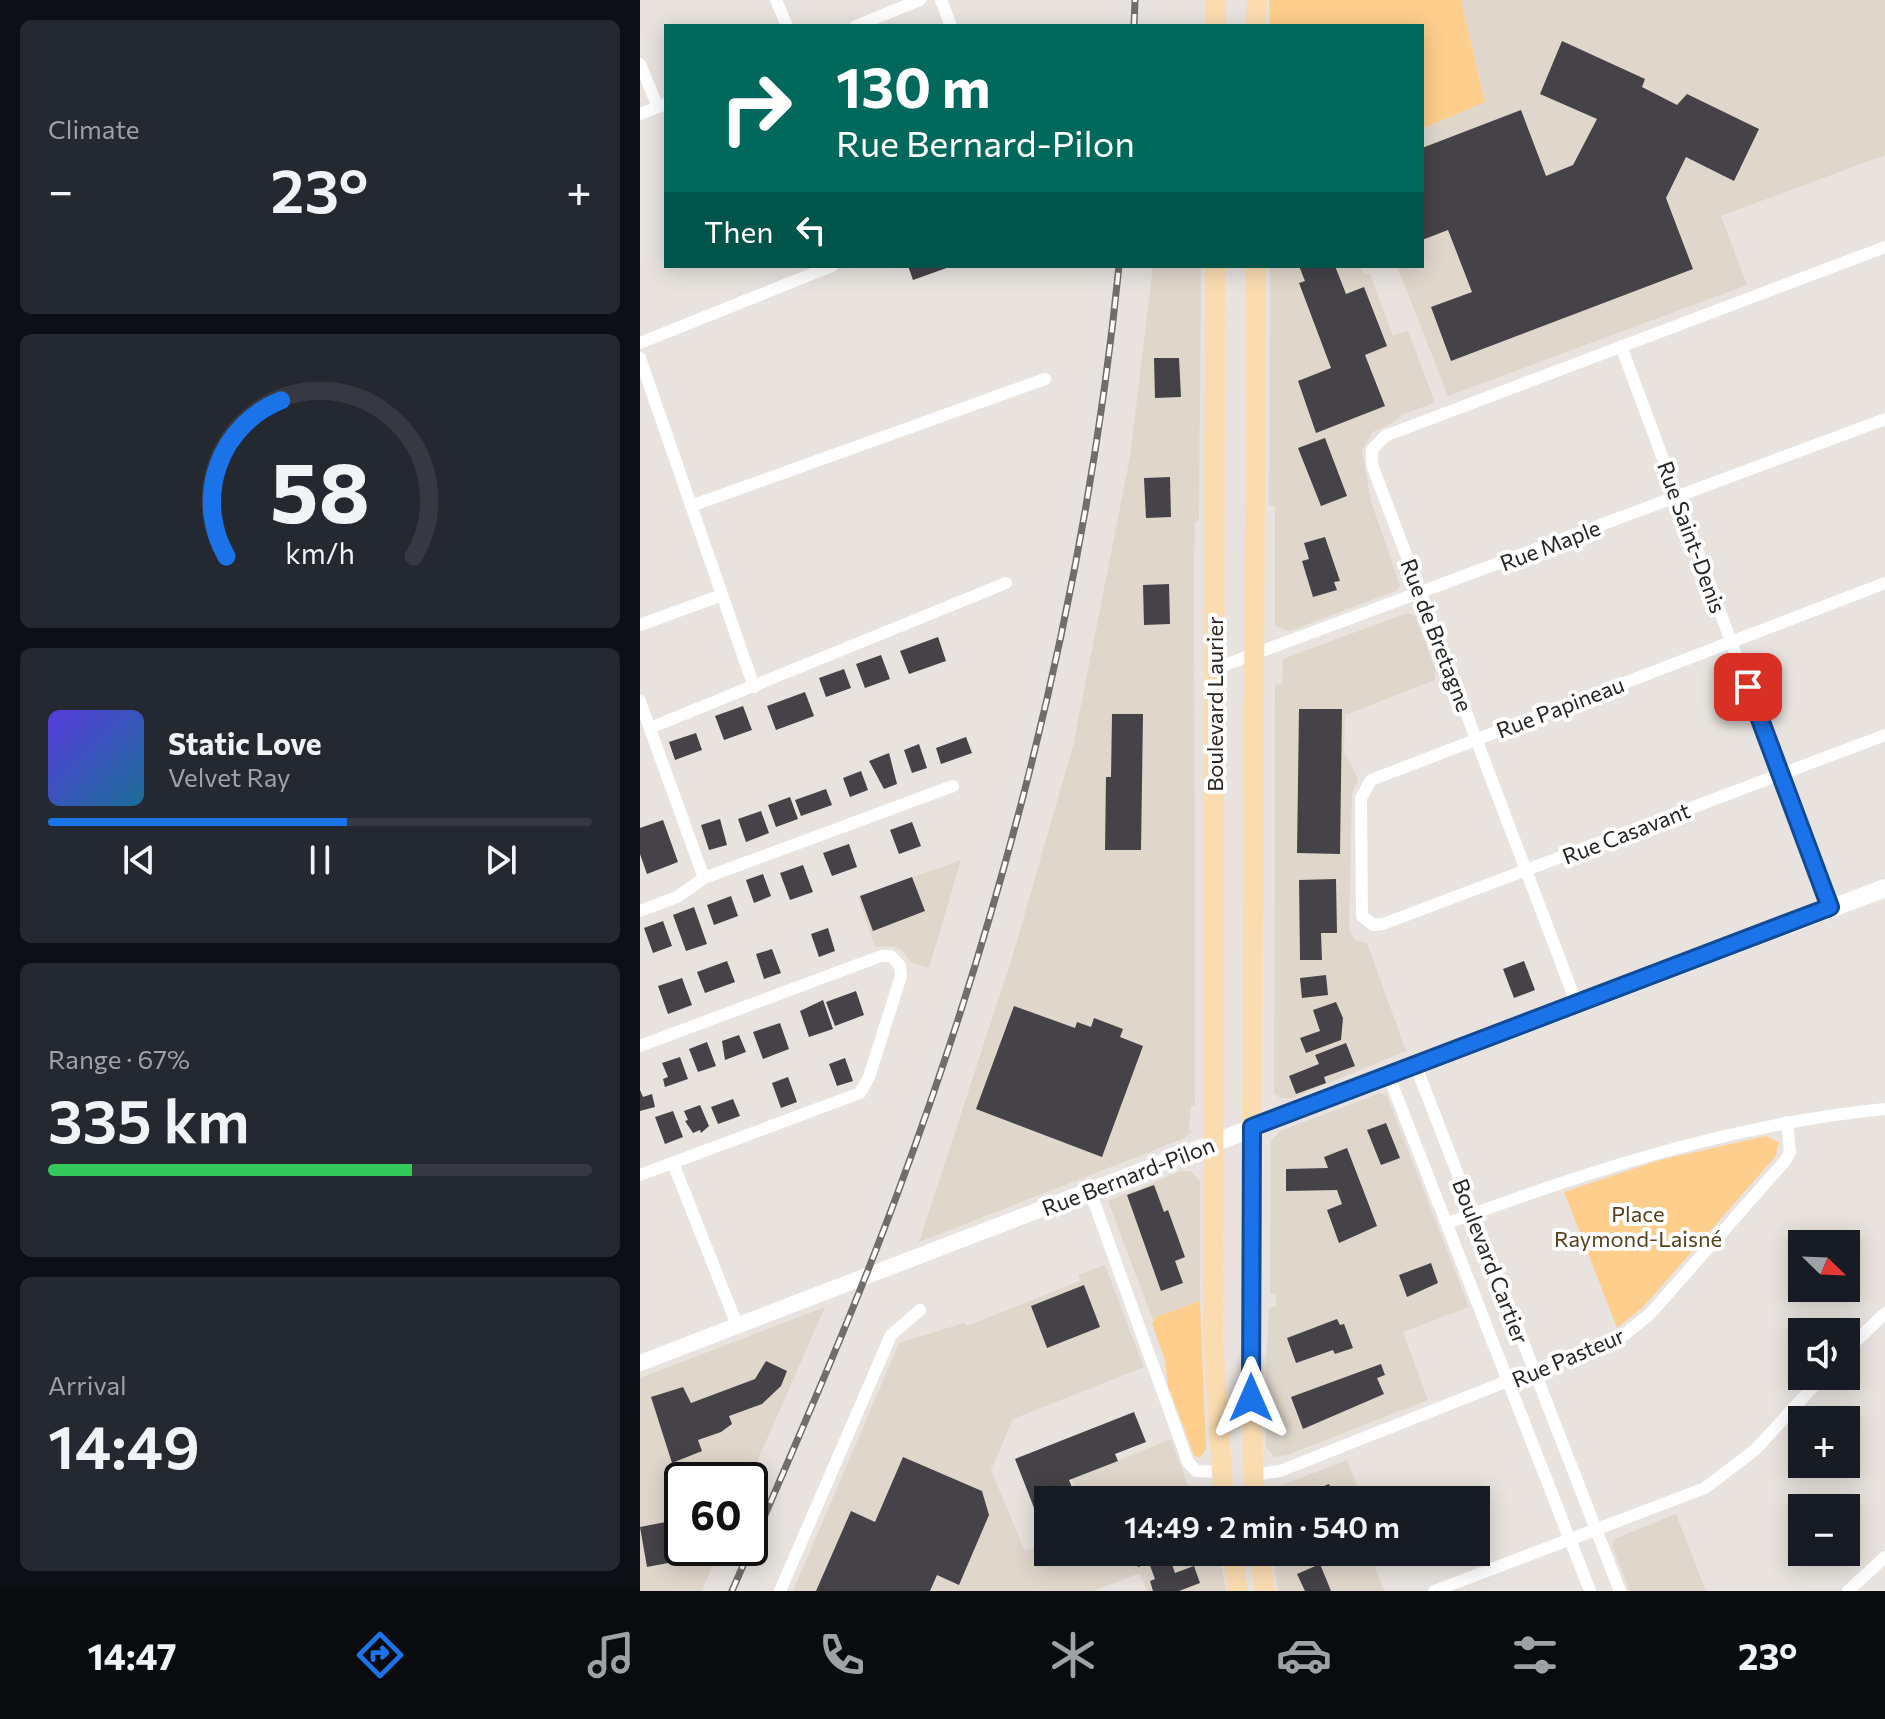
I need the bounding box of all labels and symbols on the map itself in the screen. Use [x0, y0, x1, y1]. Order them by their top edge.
street label: Rue Saint-Denis [1652, 457, 1732, 617]
street label: Rue Maple [1496, 514, 1604, 576]
street label: Rue de Bretagne [1395, 555, 1479, 715]
street label: Boulevard Laurier [1201, 616, 1228, 792]
pin [1714, 653, 1782, 721]
street label: Rue Papineau [1492, 670, 1628, 744]
street label: Rue Casavant [1558, 796, 1694, 870]
street label: Rue Bernard-Pilon [1038, 1131, 1218, 1221]
street label: Boulevard Cartier [1447, 1175, 1535, 1348]
park label: Place Raymond-Laisné [1554, 1200, 1722, 1252]
north arrow [1788, 1230, 1860, 1302]
street label: Rue Pasteur [1508, 1321, 1628, 1393]
position arrow [1209, 1356, 1293, 1440]
speed limit sign: 60 [664, 1462, 768, 1566]

